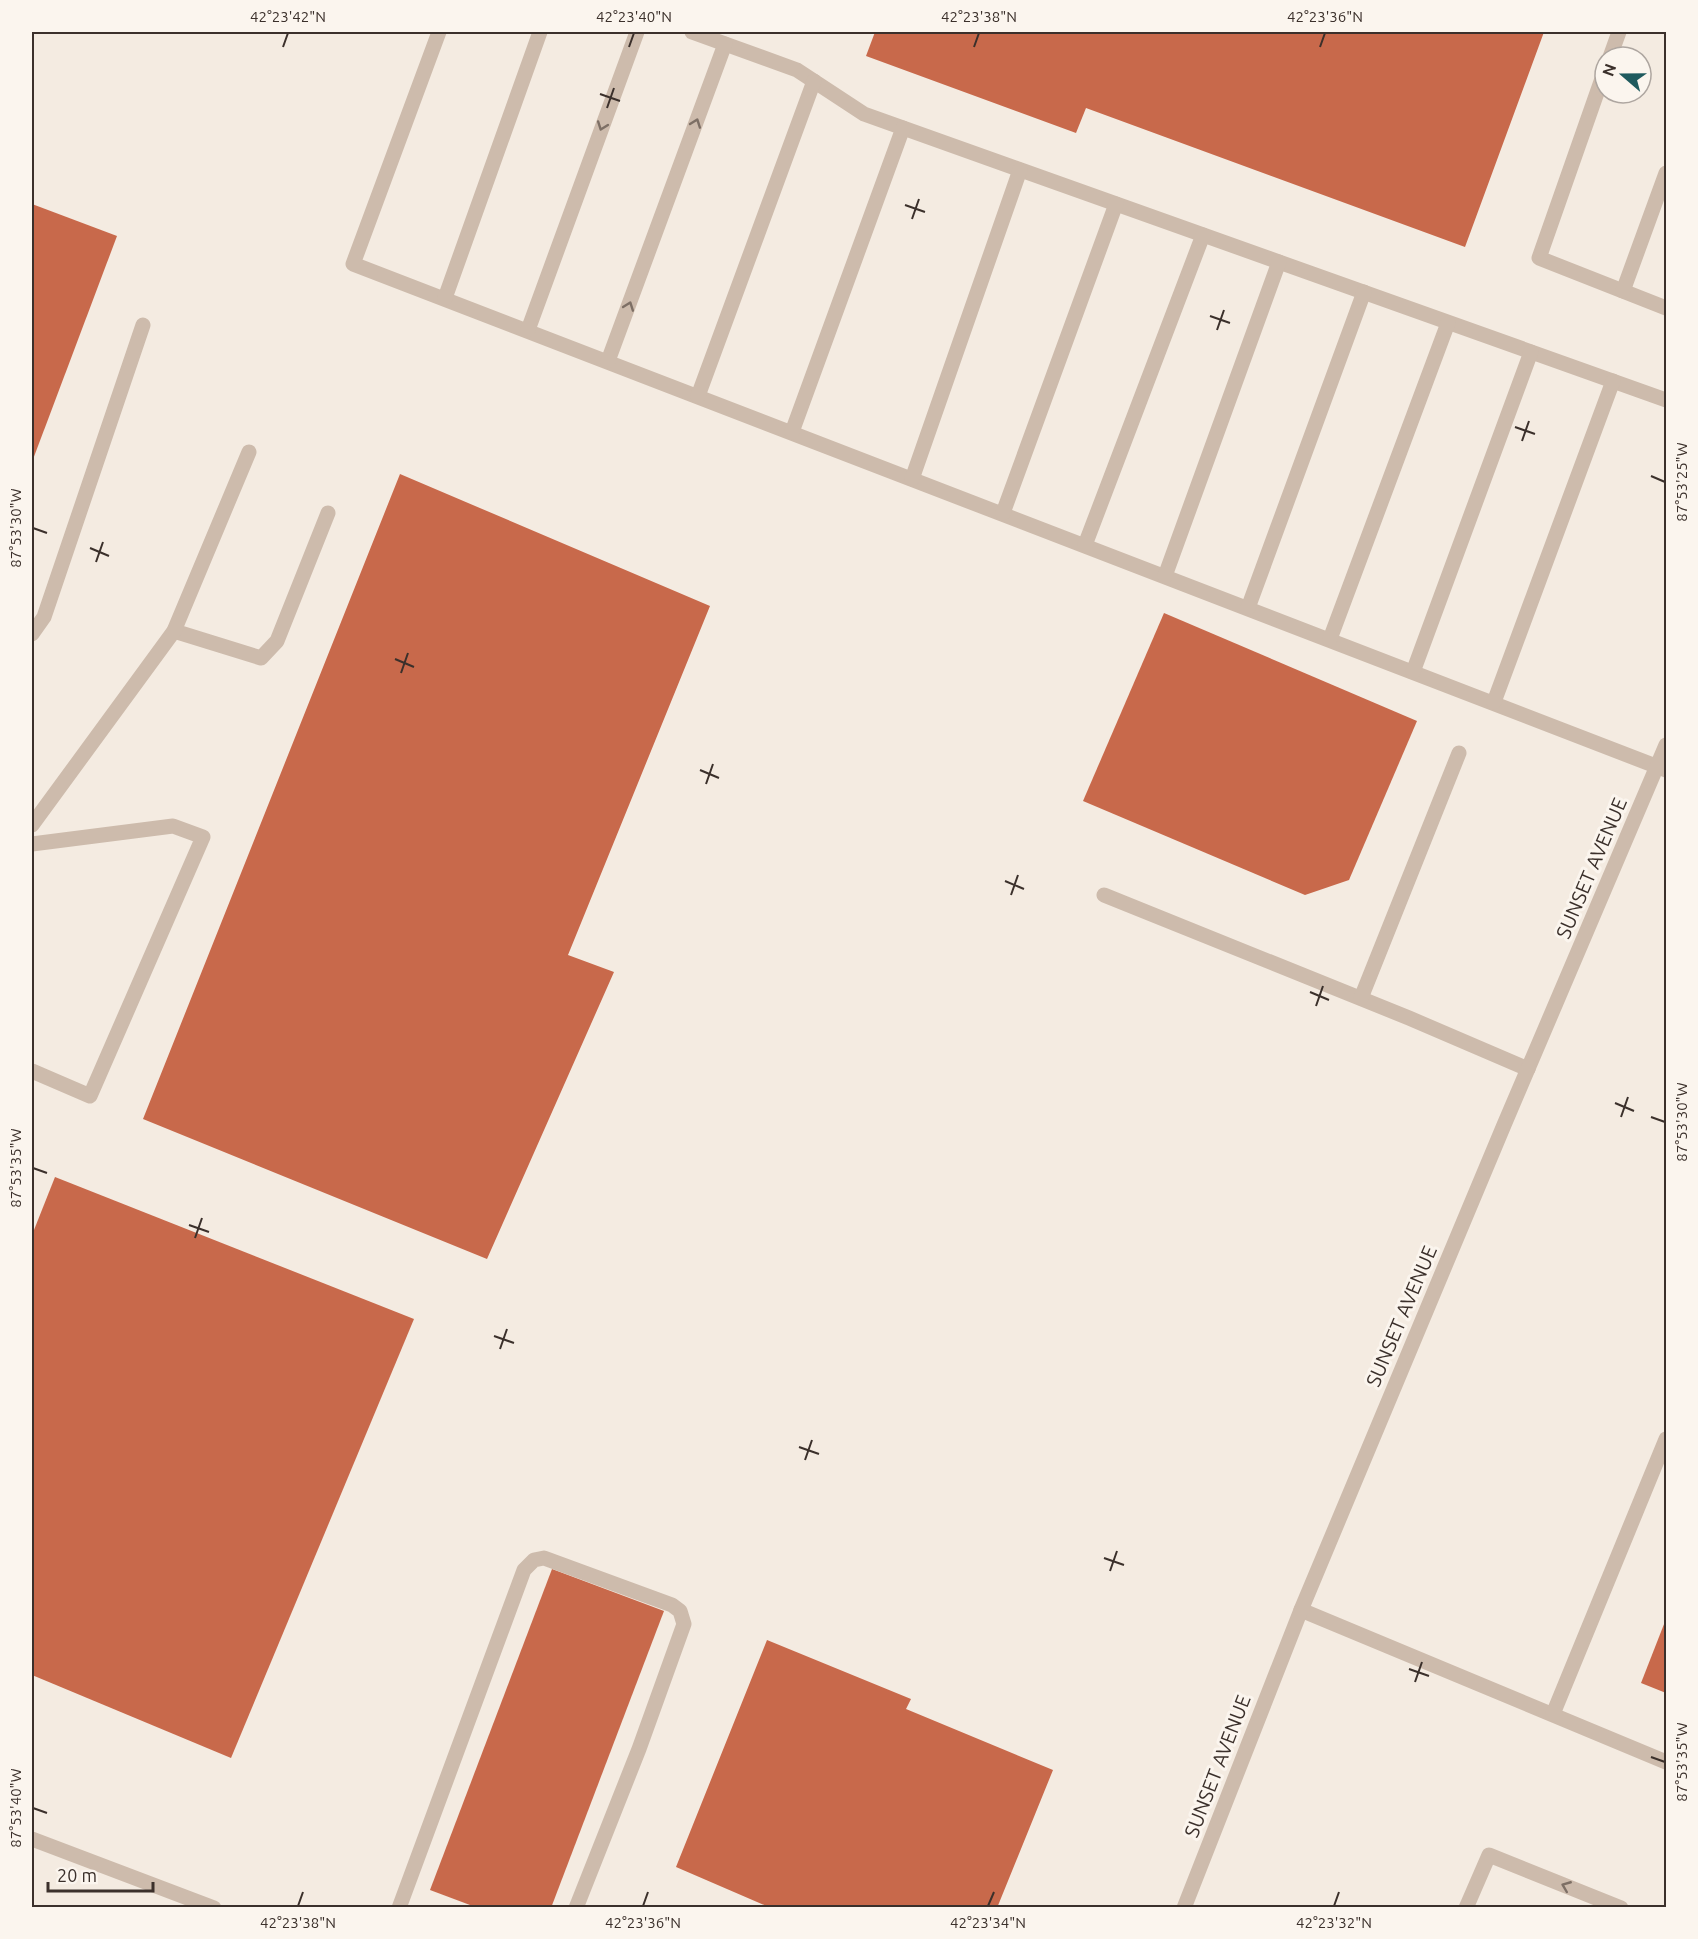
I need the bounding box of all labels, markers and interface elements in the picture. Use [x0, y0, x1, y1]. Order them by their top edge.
text: 42°23'42"N [250, 8, 326, 25]
text: 42°23'40"N [596, 8, 672, 25]
text: 42°23'38"N [941, 8, 1017, 25]
text: 42°23'36"N [1287, 8, 1363, 25]
north arrow [1593, 45, 1653, 105]
text: N [1598, 61, 1619, 79]
one-way arrow [688, 118, 701, 129]
one-way arrow [597, 120, 610, 131]
one-way arrow [621, 301, 634, 312]
text: 87°53'25"W [1673, 442, 1690, 522]
text: 87°53'30"W [7, 488, 24, 568]
street label: SUNSET AVENUE [1551, 794, 1631, 942]
text: 87°53'30"W [1673, 1082, 1690, 1162]
text: 87°53'35"W [7, 1128, 24, 1208]
street label: SUNSET AVENUE [1361, 1242, 1441, 1390]
street label: SUNSET AVENUE [1179, 1691, 1255, 1841]
text: 87°53'35"W [1673, 1722, 1690, 1802]
text: 87°53'40"W [7, 1768, 24, 1848]
scale bar [48, 1855, 153, 1893]
text: 20 m [57, 1865, 97, 1885]
one-way arrow [1562, 1881, 1573, 1893]
text: 42°23'38"N [260, 1914, 336, 1931]
text: 42°23'36"N [605, 1914, 681, 1931]
text: 42°23'34"N [950, 1914, 1026, 1931]
text: 42°23'32"N [1296, 1914, 1372, 1931]

